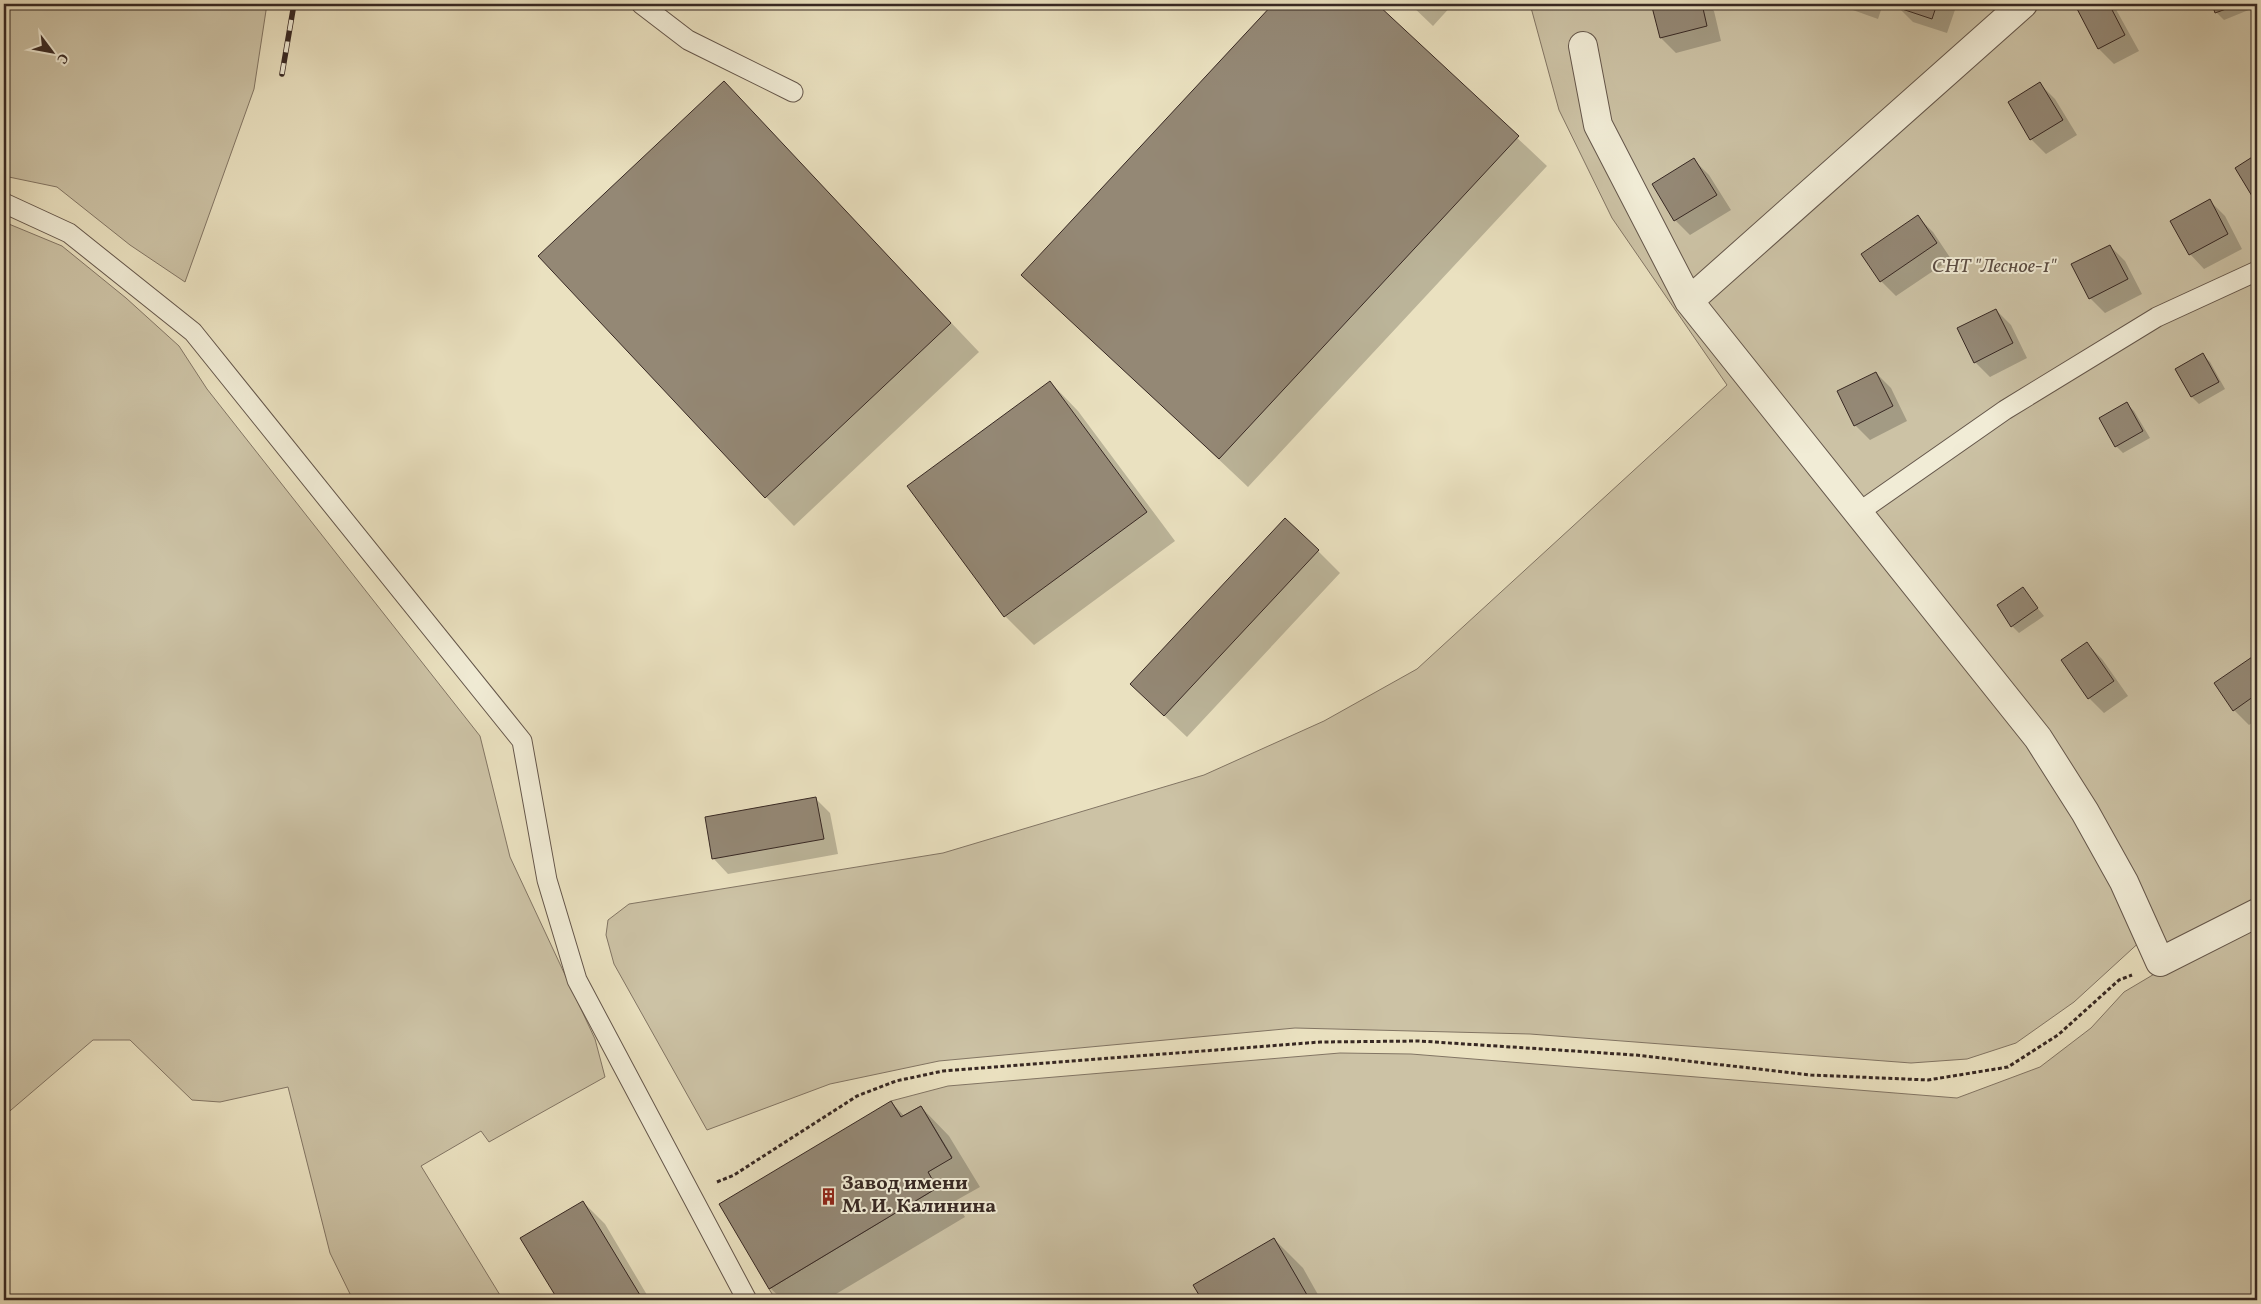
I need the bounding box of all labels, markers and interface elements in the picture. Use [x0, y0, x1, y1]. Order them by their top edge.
north arrow [28, 28, 78, 78]
text: С [51, 49, 72, 67]
park label: СНТ "Лесное-1" [1932, 253, 2058, 281]
place label: Завод имени М. И. Калинина [842, 1170, 996, 1221]
building icon: Завод имени М. И. Калинина [818, 1186, 838, 1206]

